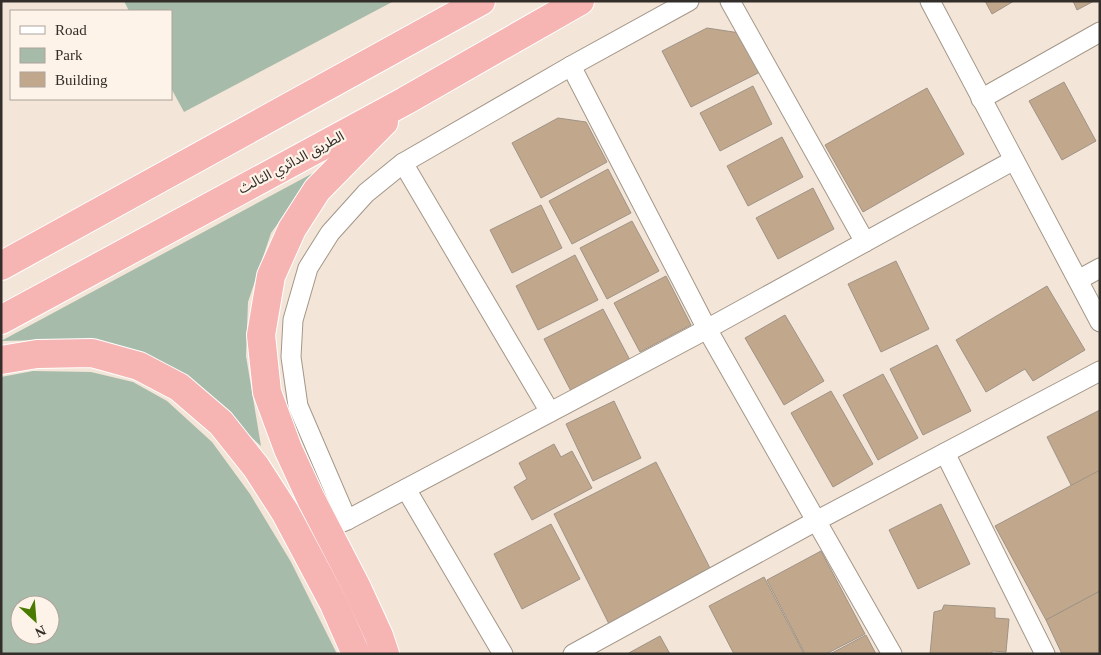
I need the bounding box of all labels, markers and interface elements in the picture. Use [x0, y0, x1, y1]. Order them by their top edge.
legend [10, 10, 172, 100]
text: Road [55, 22, 87, 38]
text: Park [55, 47, 83, 63]
text: Building [55, 72, 108, 88]
street label: الطريق الدائري الثالث [236, 128, 348, 200]
north arrow [10, 595, 60, 645]
text: N [33, 622, 48, 640]

